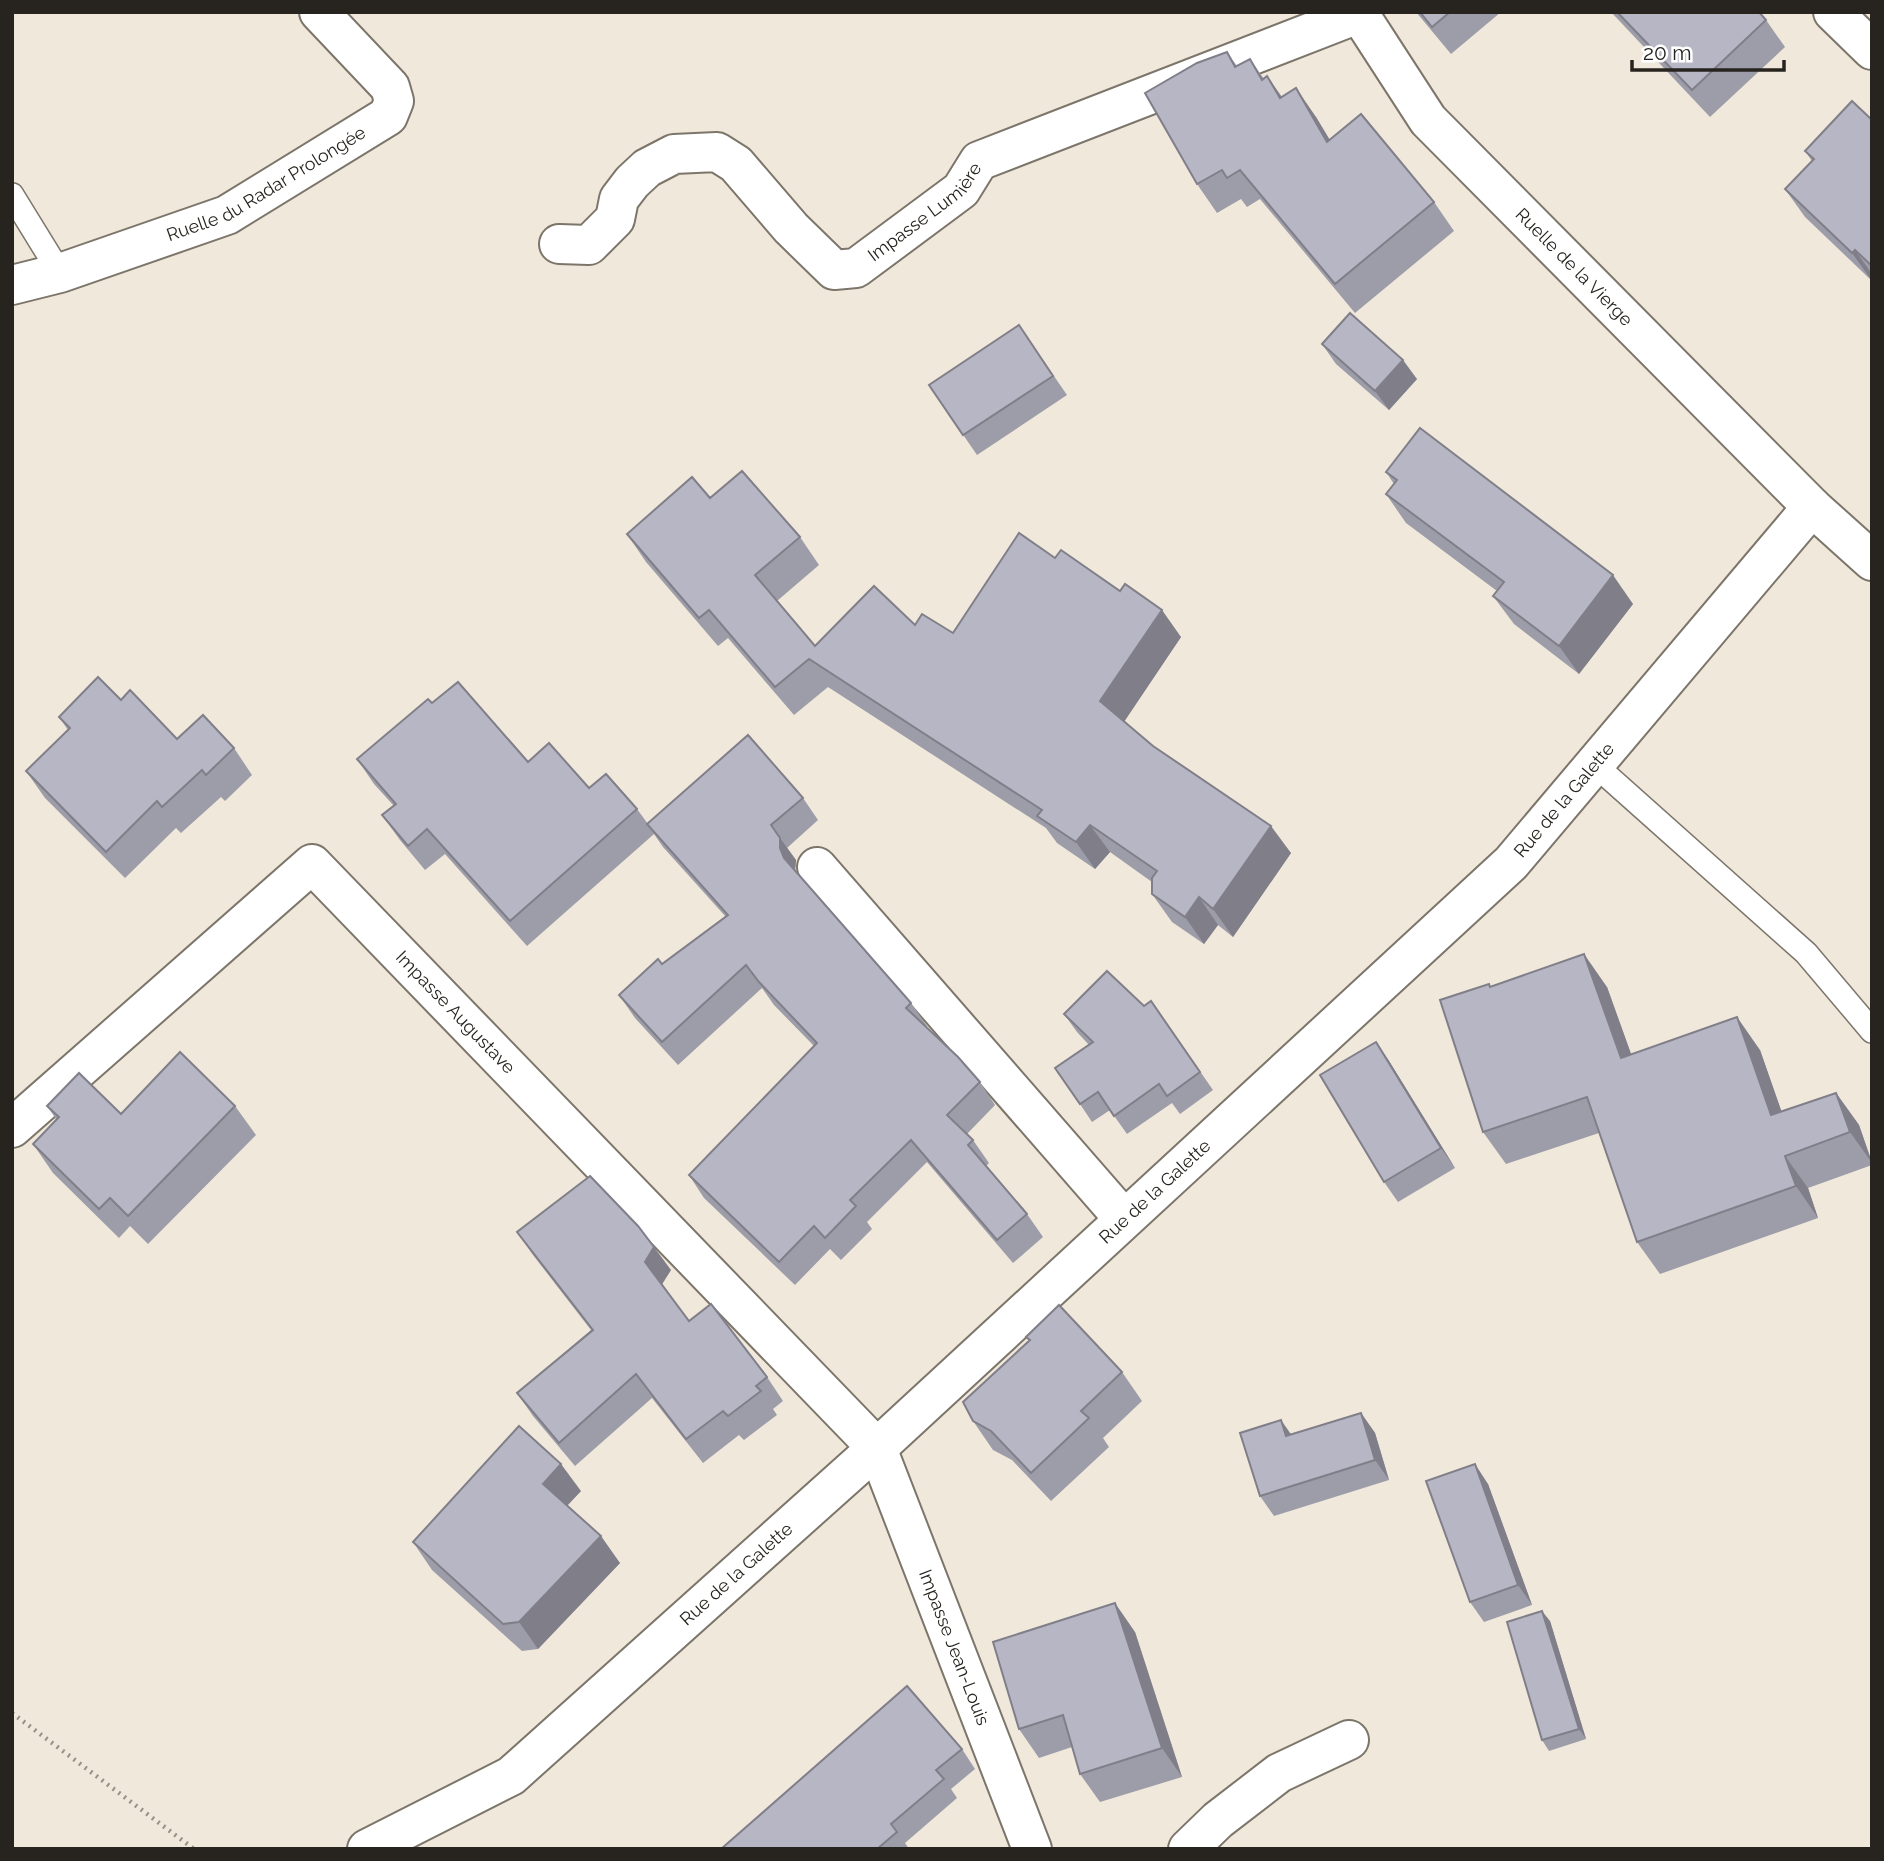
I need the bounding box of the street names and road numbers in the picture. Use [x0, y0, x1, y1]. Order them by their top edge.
street label: Ruelle du Radar Prolongée [164, 121, 369, 245]
street label: Impasse Lumière [864, 158, 986, 265]
street label: Ruelle de la Vierge [1511, 204, 1638, 330]
street label: Rue de la Galette [1509, 738, 1619, 861]
street label: Impasse Augustave [392, 946, 520, 1078]
street label: Rue de la Galette [1095, 1134, 1215, 1248]
street label: Rue de la Galette [675, 1518, 797, 1630]
street label: Impasse Jean-Louis [915, 1566, 994, 1728]

